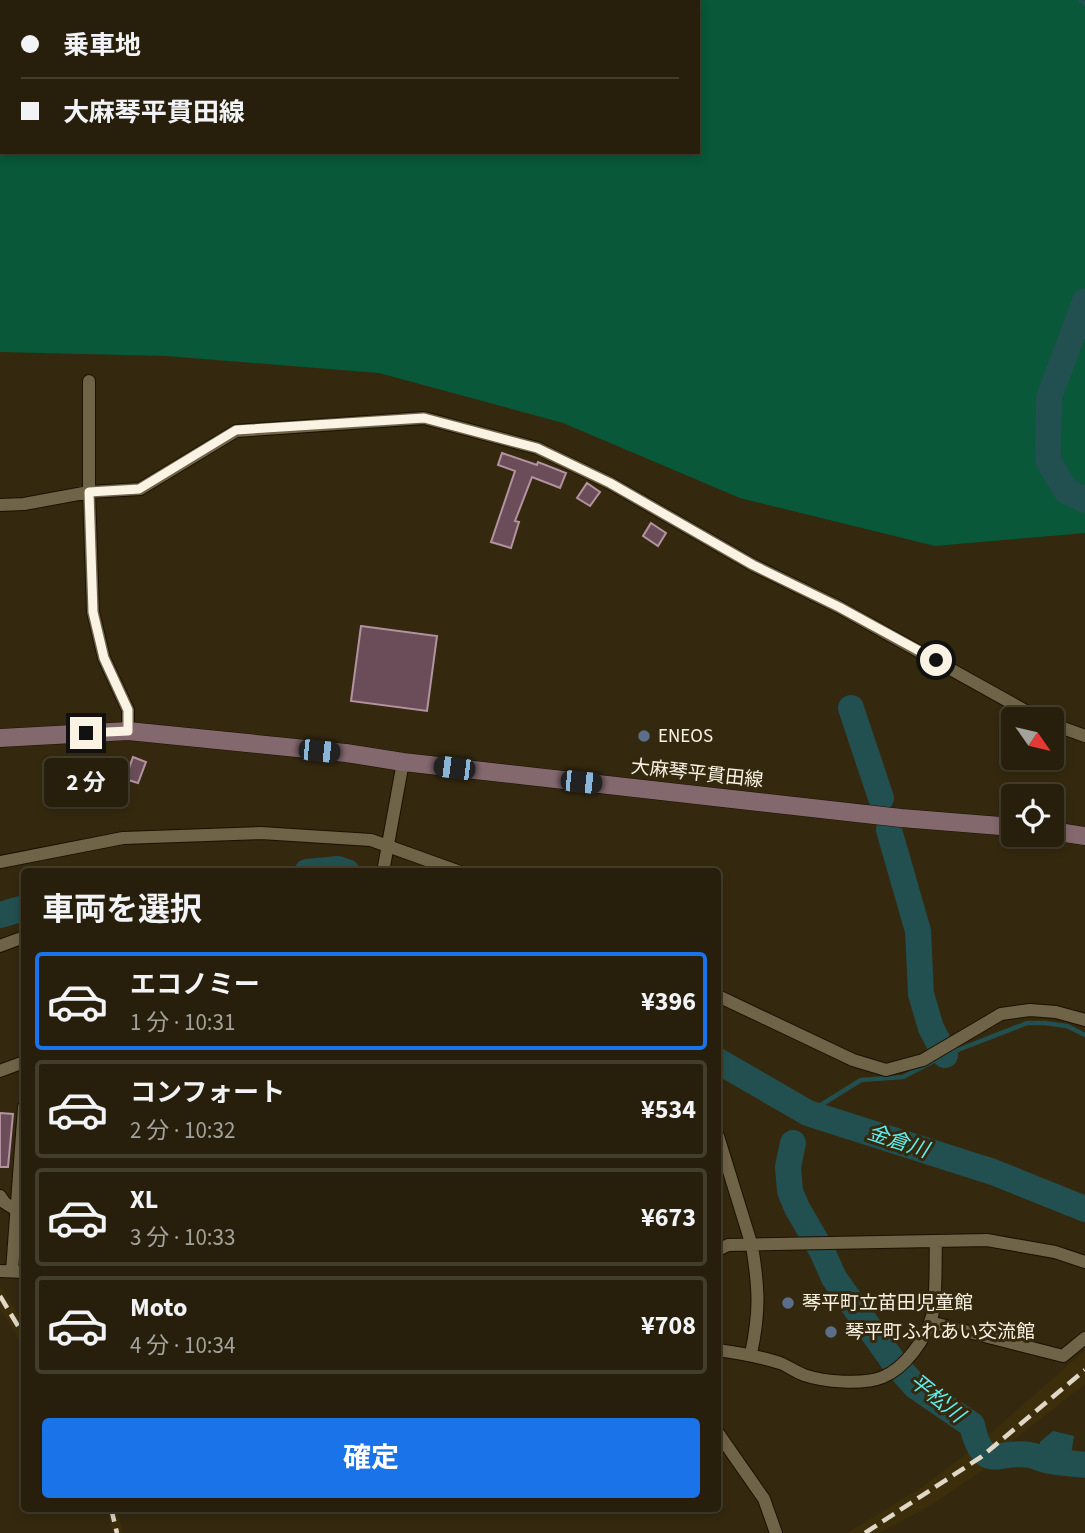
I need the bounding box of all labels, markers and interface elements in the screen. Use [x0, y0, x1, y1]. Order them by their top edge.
text: 乗車地 [63, 27, 141, 64]
text: 大麻琴平貫田線 [63, 94, 245, 131]
route start [920, 644, 952, 676]
north arrow [1001, 707, 1064, 770]
map controls [1001, 707, 1064, 847]
route end [70, 717, 102, 749]
place label: ENEOS [658, 723, 713, 750]
marker: ENEOS [636, 728, 652, 744]
car [298, 738, 341, 764]
street label: 大麻琴平貫田線 [629, 754, 765, 794]
car [432, 755, 477, 781]
callout: 2 分 [44, 758, 128, 806]
text: 2 分 [66, 766, 106, 799]
car [560, 769, 603, 795]
button: locate [1001, 784, 1064, 847]
text: 車両を選択 [42, 887, 202, 933]
text: エコノミー [130, 966, 260, 1003]
icon: car [46, 970, 109, 1033]
text: ¥396 [641, 983, 696, 1020]
text: 1 分 · 10:31 [130, 1006, 235, 1039]
text: コンフォート [130, 1074, 285, 1111]
icon: car [46, 1078, 109, 1141]
text: ¥534 [641, 1091, 696, 1128]
text: 2 分 · 10:32 [130, 1114, 235, 1147]
water label: 金倉川 [863, 1117, 934, 1166]
text: XL [130, 1181, 158, 1218]
icon: car [46, 1186, 109, 1249]
text: ¥673 [641, 1199, 696, 1236]
text: 3 分 · 10:33 [130, 1221, 235, 1254]
text: Moto [130, 1289, 187, 1326]
place label: 琴平町立苗田児童館 [802, 1290, 973, 1317]
icon: car [46, 1294, 109, 1357]
marker: 琴平町立苗田児童館 [780, 1295, 796, 1311]
text: ¥708 [641, 1307, 696, 1344]
place label: 琴平町ふれあい交流館 [845, 1319, 1035, 1346]
marker: 琴平町ふれあい交流館 [823, 1324, 839, 1340]
text: 4 分 · 10:34 [130, 1329, 235, 1362]
water label: 平松川 [903, 1367, 972, 1431]
button: 確定 [42, 1418, 700, 1498]

